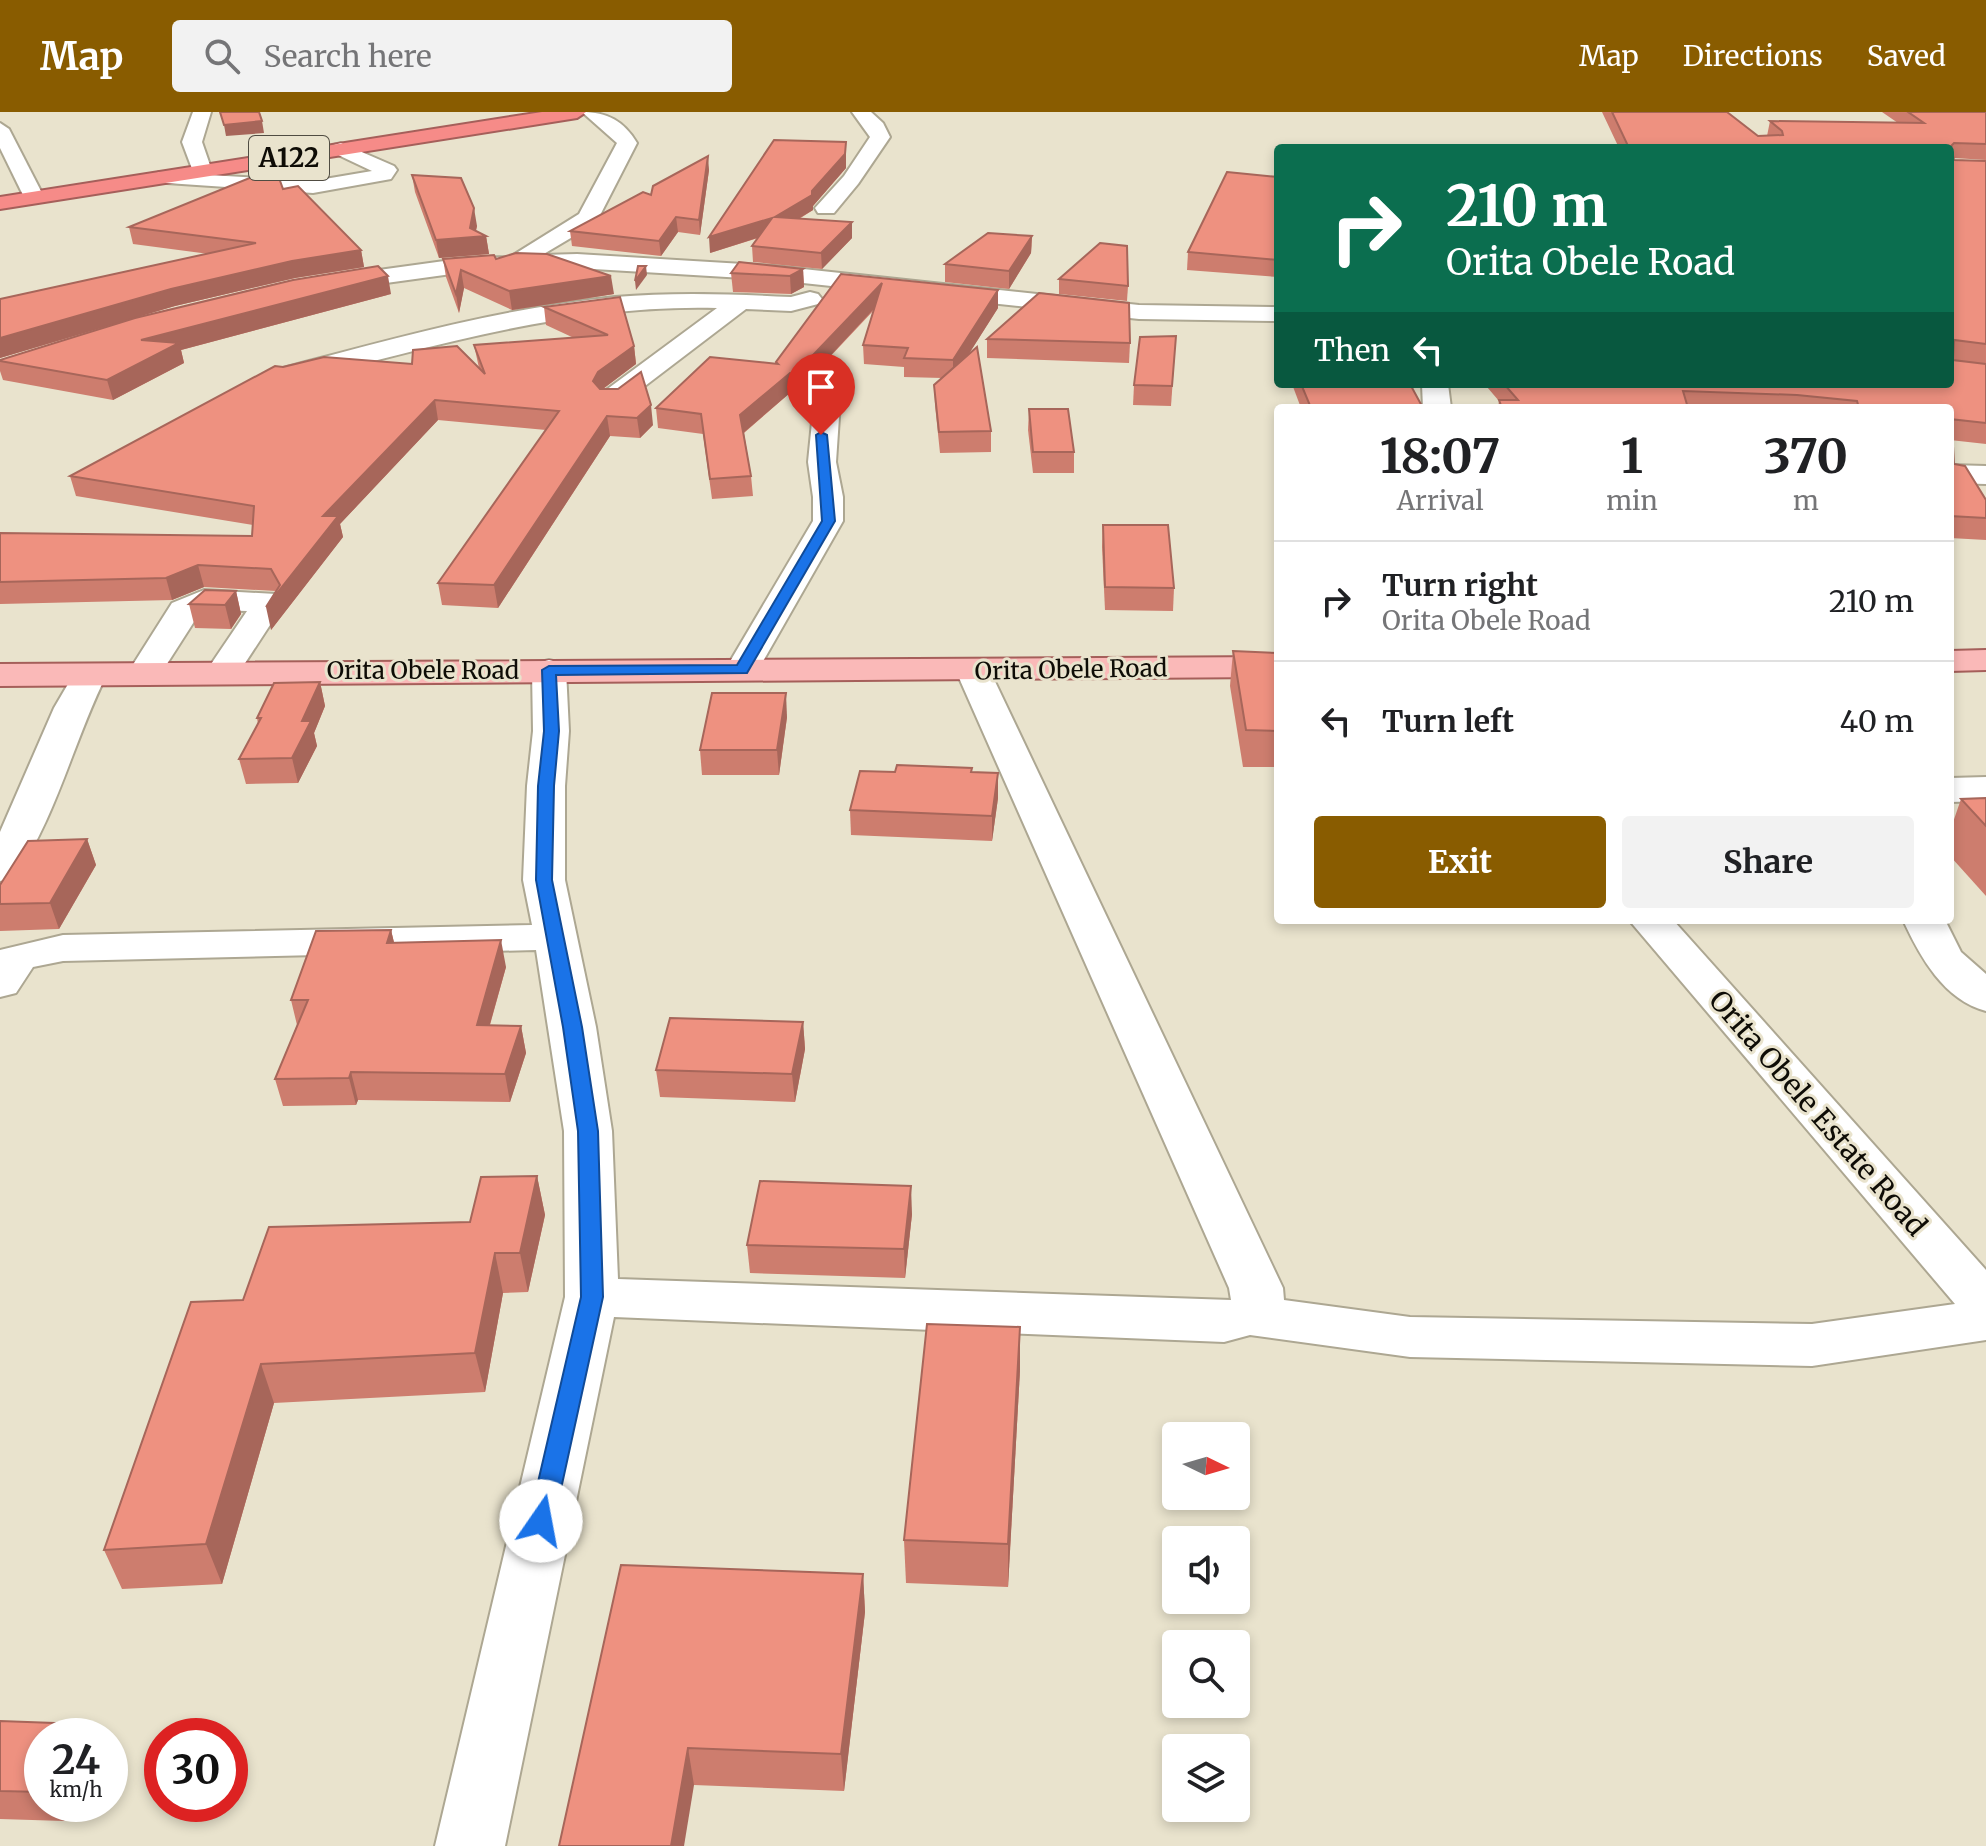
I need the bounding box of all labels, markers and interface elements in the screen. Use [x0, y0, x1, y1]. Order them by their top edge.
search box [172, 20, 732, 92]
text: Map [40, 33, 124, 80]
icon: search [200, 34, 244, 78]
text: Search here [264, 37, 432, 75]
text: Map [1579, 38, 1639, 74]
text: Directions [1683, 38, 1823, 74]
text: Saved [1867, 38, 1946, 74]
road number: A122 [249, 136, 329, 180]
text: 210 m [1446, 171, 1608, 241]
icon: right [1314, 176, 1418, 280]
text: Orita Obele Road [1446, 240, 1735, 285]
icon: left [1406, 328, 1450, 372]
text: Then [1314, 331, 1390, 369]
pin [787, 353, 855, 435]
icon: arrive [799, 365, 843, 409]
text: 18:07 [1380, 426, 1500, 486]
text: 1 [1621, 426, 1643, 486]
text: 370 [1764, 426, 1848, 486]
text: Arrival [1397, 484, 1484, 517]
text: min [1606, 484, 1658, 517]
text: m [1793, 484, 1819, 517]
text: Turn right [1382, 566, 1538, 604]
icon: right [1314, 579, 1358, 623]
text: 210 m [1829, 582, 1914, 620]
text: Orita Obele Road [1382, 604, 1591, 637]
street label: Orita Obele Road [974, 652, 1168, 687]
street label: Orita Obele Road [327, 655, 519, 686]
icon: left [1314, 699, 1358, 743]
text: Turn left [1382, 702, 1514, 740]
text: 40 m [1840, 702, 1914, 740]
button: Exit [1314, 816, 1606, 908]
button: Share [1622, 816, 1914, 908]
street label: Orita Obele Estate Road [1701, 983, 1935, 1243]
north arrow [1162, 1422, 1250, 1510]
map controls [1162, 1422, 1250, 1822]
position arrow [499, 1479, 583, 1563]
button: sound [1162, 1526, 1250, 1614]
button: search [1162, 1630, 1250, 1718]
speed limit sign: 30 [144, 1718, 248, 1822]
button: layers [1162, 1734, 1250, 1822]
text: 24 [52, 1735, 100, 1785]
text: km/h [50, 1777, 102, 1802]

